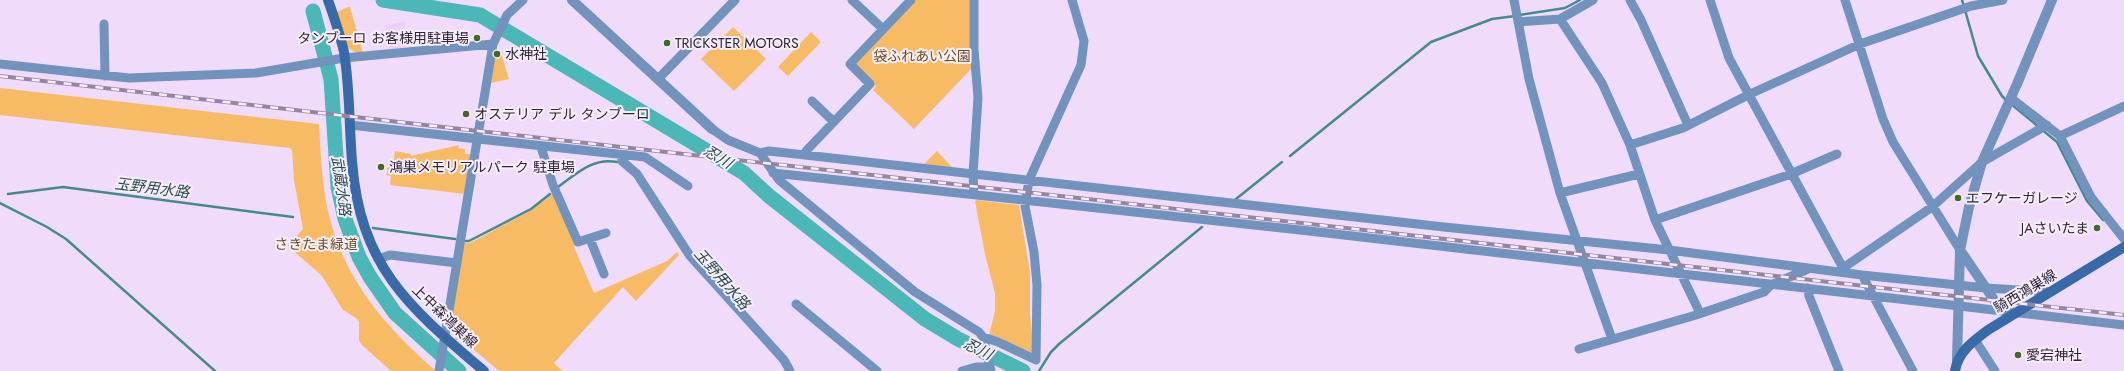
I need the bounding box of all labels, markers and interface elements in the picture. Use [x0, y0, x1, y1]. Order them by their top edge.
place label: タンブーロ お客様用駐車場 [297, 28, 469, 48]
marker: タンブーロ お客様用駐車場 [472, 33, 482, 43]
place label: TRICKSTER MOTORS [675, 33, 799, 53]
marker: TRICKSTER MOTORS [662, 38, 672, 48]
place label: 水神社 [505, 44, 547, 64]
park label: 袋ふれあい公園 [873, 46, 971, 66]
marker: 水神社 [492, 49, 502, 59]
place label: オステリア デル タンブーロ [474, 104, 650, 124]
marker: オステリア デル タンブーロ [461, 109, 471, 119]
water label: 忍川 [699, 140, 738, 175]
water label: 武蔵水路 [326, 155, 356, 219]
place label: 鴻巣メモリアルパーク 駐車場 [389, 157, 575, 177]
marker: 鴻巣メモリアルパーク 駐車場 [376, 162, 386, 172]
water label: 玉野用水路 [113, 173, 193, 204]
place label: エフケーガレージ [1966, 188, 2078, 208]
marker: エフケーガレージ [1953, 193, 1963, 203]
place label: JAさいたま [2019, 218, 2089, 238]
marker: JAさいたま [2092, 223, 2102, 233]
park label: さきたま緑道 [274, 234, 358, 254]
water label: 玉野用水路 [689, 243, 756, 316]
street label: 騎西鴻巣線 [1990, 264, 2060, 318]
street label: 上中森鴻巣線 [408, 280, 482, 352]
water label: 忍川 [960, 333, 998, 366]
place label: 愛宕神社 [2026, 345, 2082, 365]
marker: 愛宕神社 [2013, 350, 2023, 360]

